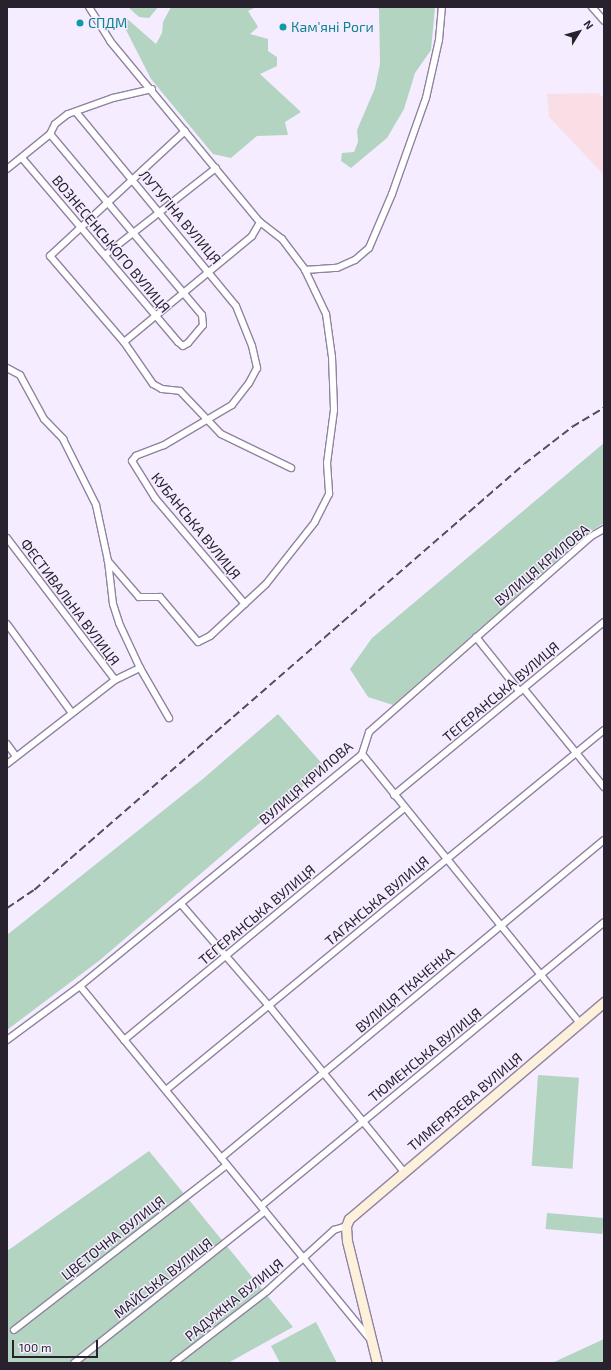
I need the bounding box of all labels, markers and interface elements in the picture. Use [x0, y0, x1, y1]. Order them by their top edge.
north arrow [559, 12, 599, 52]
place label: СПДМ [88, 15, 127, 31]
text: N [581, 17, 597, 32]
marker: СПДМ [75, 18, 85, 28]
place label: Кам'яні Роги [291, 19, 374, 35]
marker: Кам'яні Роги [278, 22, 288, 32]
street label: ЛУТУГІНА ВУЛИЦЯ [136, 166, 224, 268]
street label: ВОЗНЕСЕНСЬКОГО ВУЛИЦЯ [49, 172, 173, 316]
street label: КУБАНСЬКА ВУЛИЦЯ [148, 469, 244, 583]
street label: ВУЛИЦЯ КРИЛОВА [491, 521, 593, 609]
street label: ФЕСТИВАЛЬНА ВУЛИЦЯ [17, 535, 123, 669]
street label: ТЕГЕРАНСЬКА ВУЛИЦЯ [439, 638, 563, 746]
street label: ВУЛИЦЯ КРИЛОВА [256, 738, 356, 828]
street label: ТАГАНСЬКА ВУЛИЦЯ [322, 853, 432, 949]
street label: ТЕГЕРАНСЬКА ВУЛИЦЯ [195, 861, 319, 969]
street label: ВУЛИЦЯ ТКАЧЕНКА [352, 944, 458, 1036]
street label: ТЮМЕНСЬКА ВУЛИЦЯ [365, 1004, 485, 1106]
street label: ТИМЕРЯЗЄВА ВУЛИЦЯ [404, 1049, 526, 1155]
street label: ЦВЄТОЧНА ВУЛИЦЯ [58, 1192, 168, 1284]
street label: МАЙСЬКА ВУЛИЦЯ [110, 1234, 216, 1322]
street label: РАДУЖНА ВУЛИЦЯ [182, 1255, 286, 1345]
scale bar [14, 1332, 100, 1358]
text: 100 m [19, 1340, 51, 1354]

